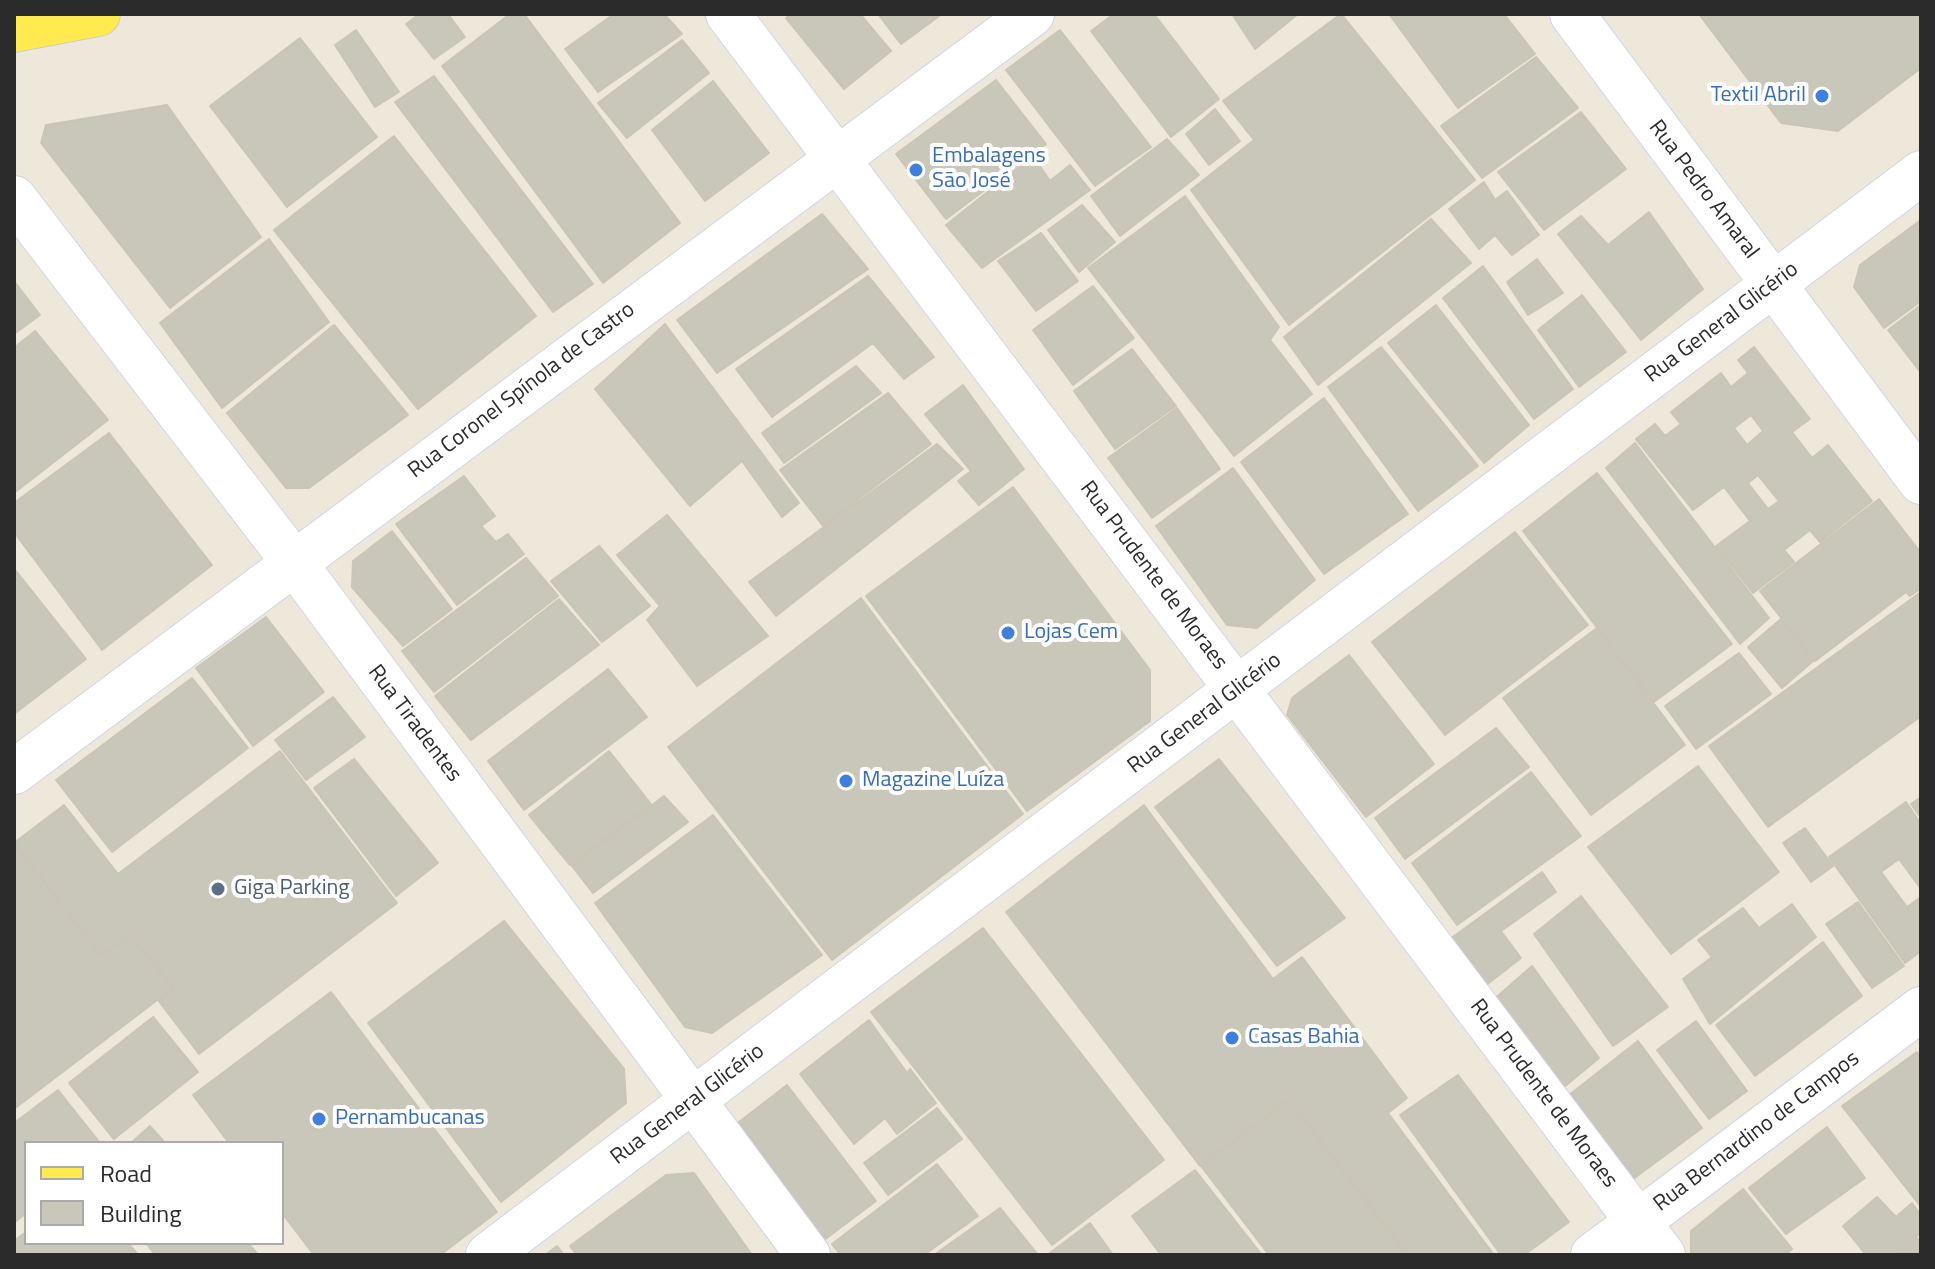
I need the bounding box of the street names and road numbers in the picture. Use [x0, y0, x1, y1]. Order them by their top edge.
street label: Rua Pedro Amaral [1642, 115, 1764, 265]
street label: Rua General Glicério [1640, 257, 1804, 389]
street label: Rua Coronel Spínola de Castro [404, 297, 640, 485]
street label: Rua Prudente de Moraes [1074, 477, 1232, 675]
street label: Rua General Glicério [1123, 648, 1287, 780]
street label: Rua Tiradentes [361, 660, 467, 788]
street label: Rua Prudente de Moraes [1464, 995, 1622, 1193]
street label: Rua General Glicério [606, 1039, 770, 1171]
street label: Rua Bernardino de Campos [1649, 1046, 1865, 1218]

